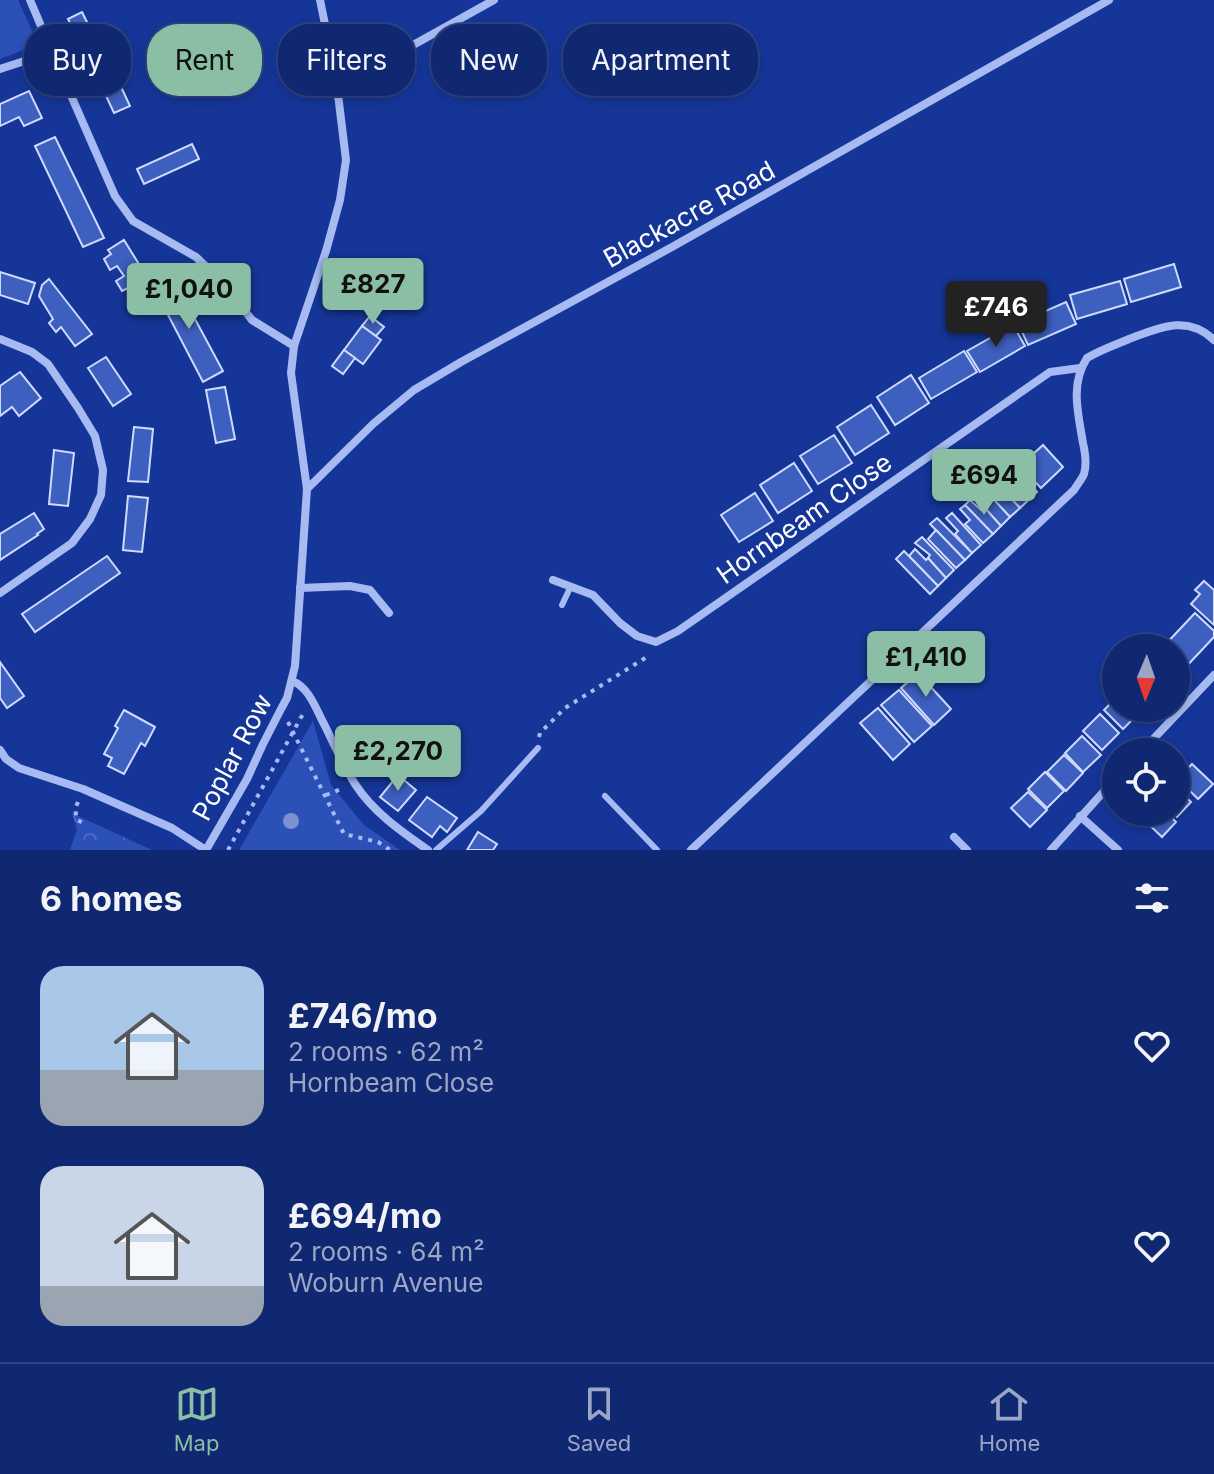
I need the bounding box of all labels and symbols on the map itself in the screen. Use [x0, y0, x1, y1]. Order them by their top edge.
street label: Blackacre Road [598, 154, 780, 274]
pin: £827 [326, 258, 420, 326]
pin: £1,040 [124, 263, 254, 331]
pin: £746 [949, 281, 1043, 349]
street label: Hornbeam Close [711, 446, 897, 590]
pin: £694 [937, 449, 1031, 517]
pin: £1,410 [861, 631, 991, 699]
north arrow [1102, 634, 1190, 722]
street label: Poplar Row [186, 688, 278, 826]
pin: £2,270 [333, 725, 463, 793]

